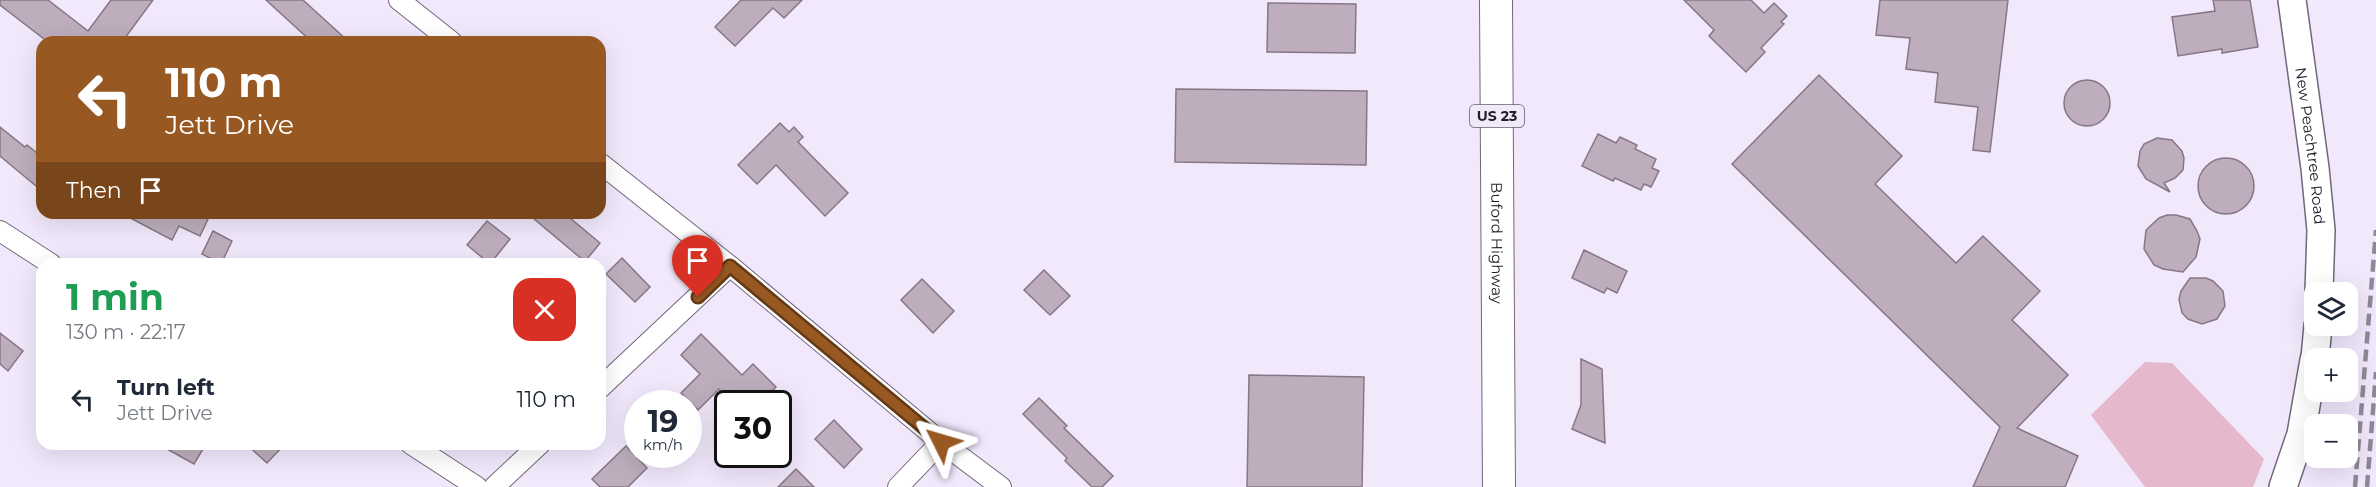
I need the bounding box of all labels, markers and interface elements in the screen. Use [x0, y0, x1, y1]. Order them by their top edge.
text: 110 m [165, 56, 282, 108]
icon: left [66, 60, 144, 138]
street label: New Peachtree Road [2292, 66, 2330, 225]
road number: US 23 [1470, 105, 1524, 127]
text: Jett Drive [165, 108, 294, 141]
icon: arrive [134, 174, 167, 207]
text: Then [66, 177, 122, 204]
street label: Buford Highway [1488, 182, 1507, 305]
pin [672, 235, 723, 297]
icon: arrive [681, 244, 714, 277]
text: 1 min [66, 275, 164, 319]
button: close [513, 278, 576, 341]
map controls [2304, 282, 2358, 468]
button: layers [2304, 282, 2358, 336]
text: 130 m · 22:17 [66, 320, 186, 344]
button: + [2304, 348, 2358, 402]
text: Turn left [117, 374, 215, 401]
icon: left [66, 383, 99, 416]
text: 110 m [516, 386, 576, 413]
speed limit sign: 30 [714, 390, 792, 468]
text: Jett Drive [117, 401, 213, 425]
text: 19 [648, 403, 678, 440]
position arrow [909, 410, 973, 474]
button: − [2304, 414, 2358, 468]
text: km/h [643, 435, 683, 454]

